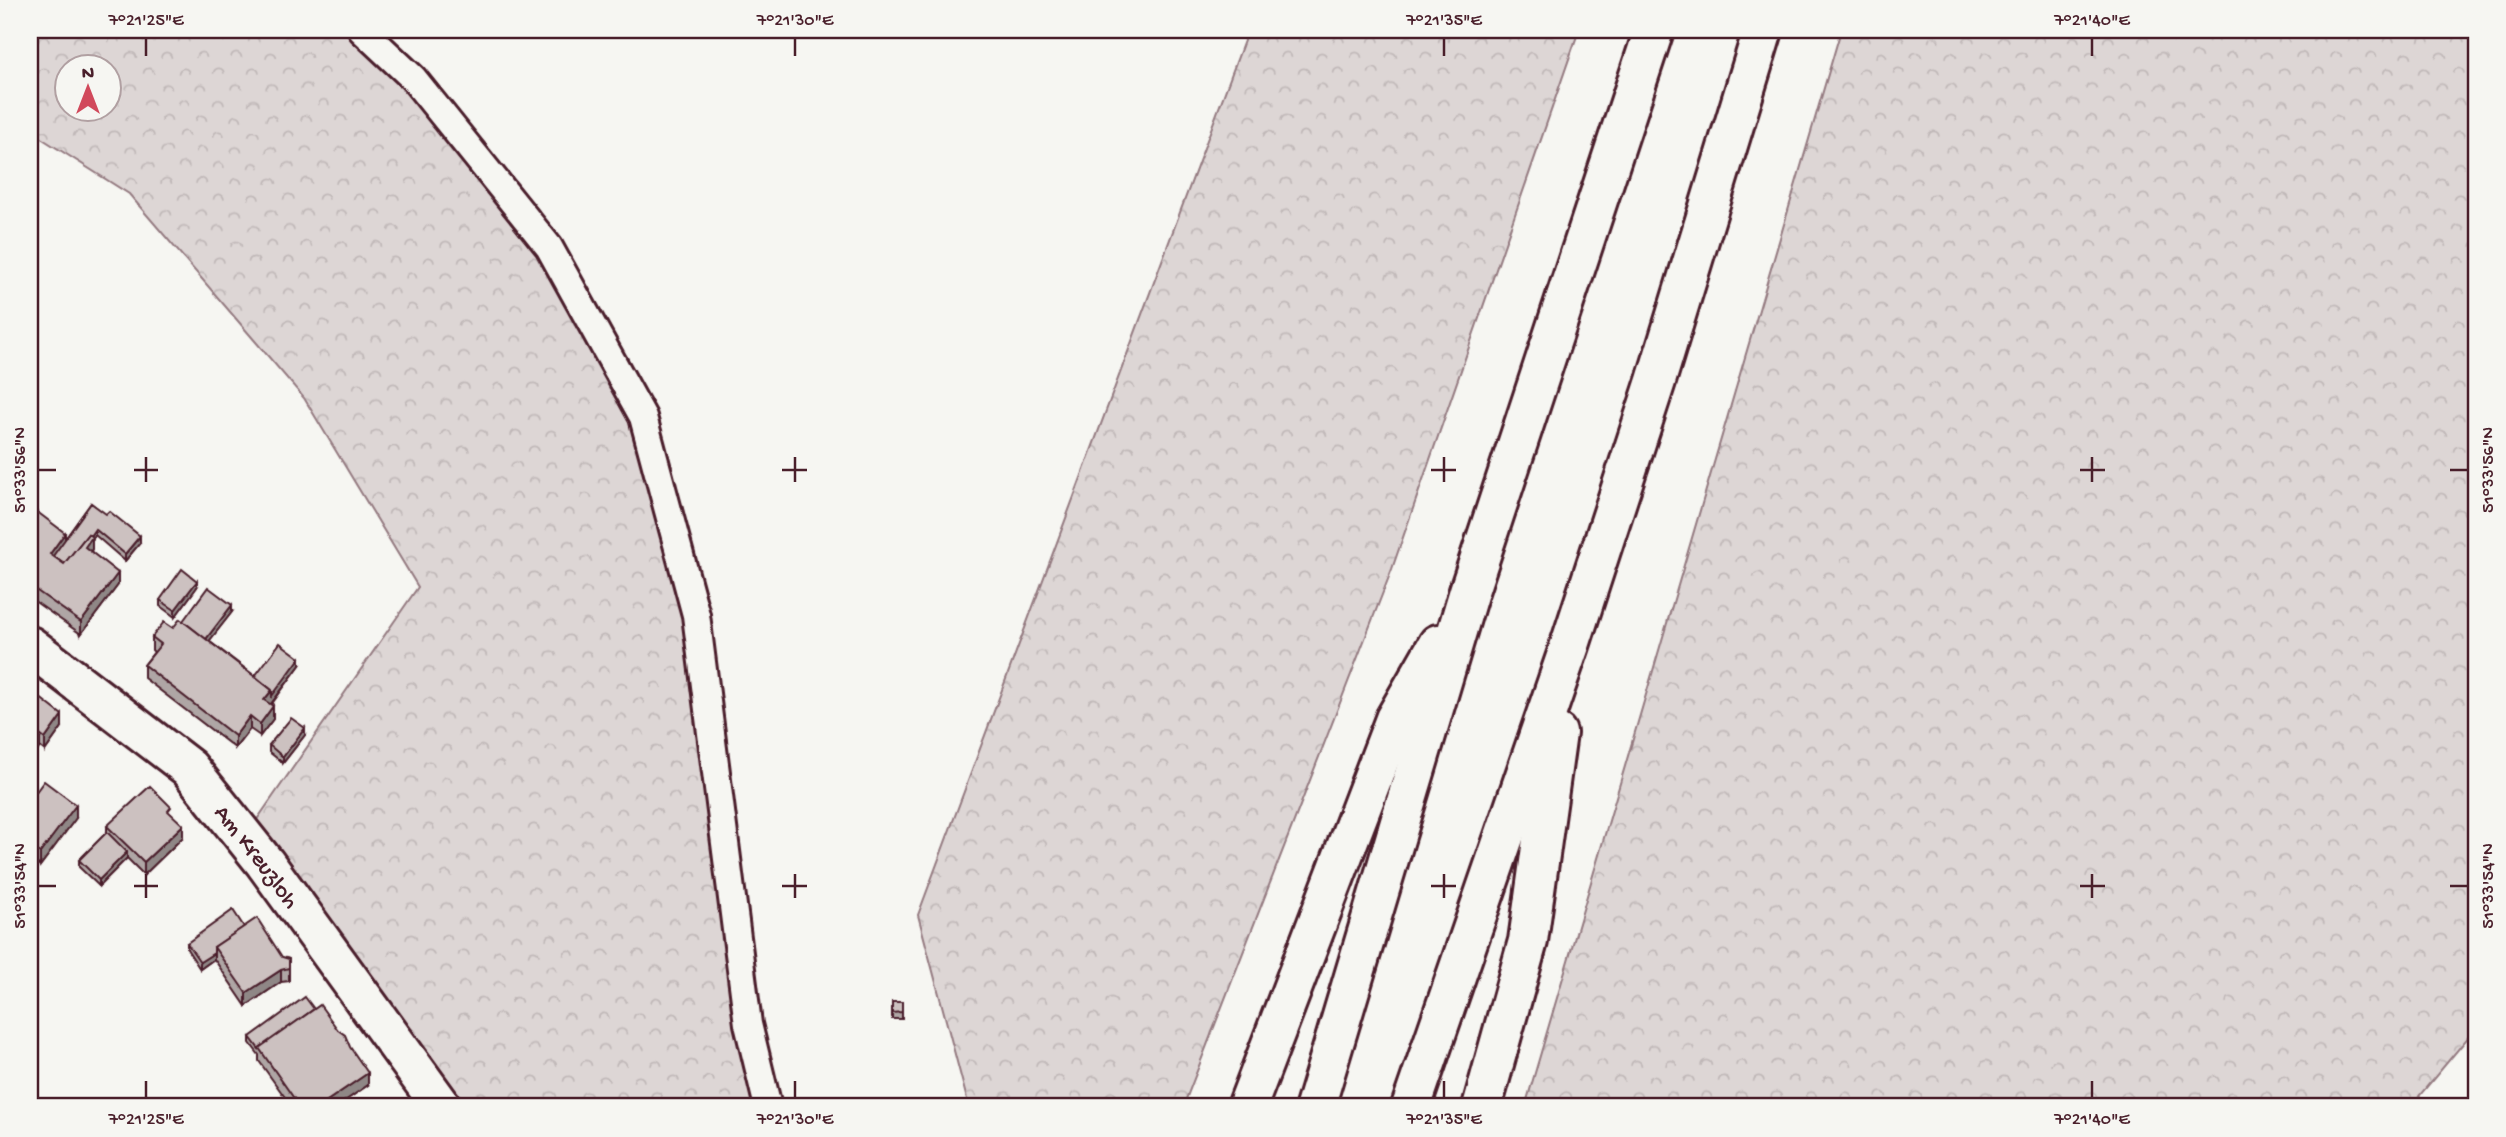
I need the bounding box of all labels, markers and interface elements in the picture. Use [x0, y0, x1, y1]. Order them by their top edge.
text: 7°21'25"E [107, 11, 184, 32]
text: 7°21'30"E [756, 11, 834, 32]
text: 7°21'35"E [1405, 11, 1483, 32]
text: 7°21'40"E [2053, 11, 2131, 32]
north arrow [52, 52, 122, 122]
text: N [82, 63, 94, 86]
text: 51°33'56"N [11, 427, 32, 513]
text: 51°33'56"N [2479, 427, 2500, 513]
street label: Am Kreuzloh [206, 800, 304, 915]
text: 51°33'54"N [11, 843, 32, 929]
text: 51°33'54"N [2479, 843, 2500, 929]
text: 7°21'25"E [107, 1110, 184, 1131]
text: 7°21'30"E [756, 1110, 834, 1131]
text: 7°21'35"E [1405, 1110, 1483, 1131]
text: 7°21'40"E [2053, 1110, 2131, 1131]

